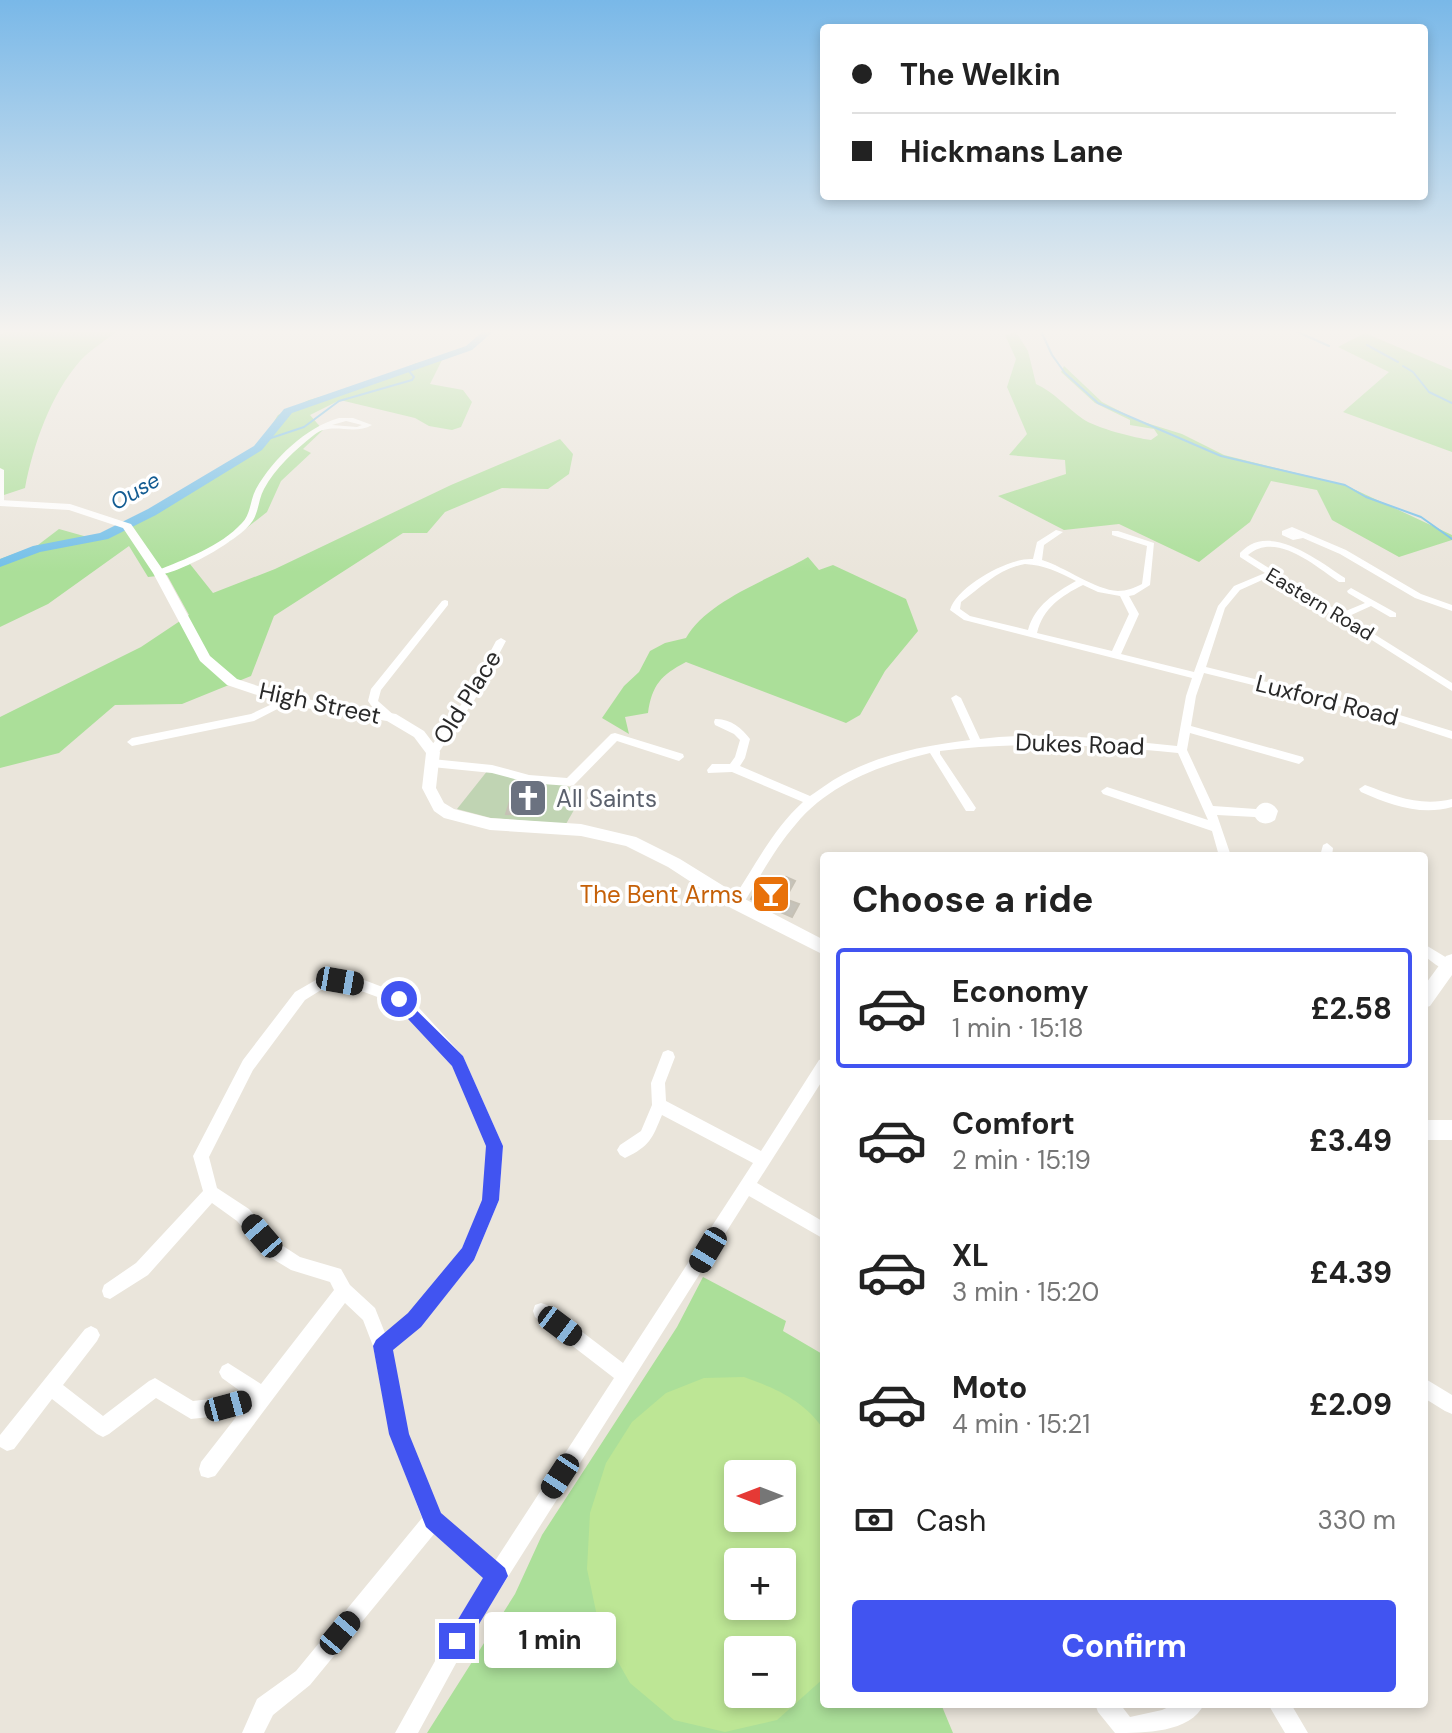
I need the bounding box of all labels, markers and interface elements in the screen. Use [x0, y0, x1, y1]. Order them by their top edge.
text: The Welkin [900, 55, 1061, 94]
text: Hickmans Lane [900, 132, 1123, 171]
water label: Ouse [105, 465, 165, 517]
street label: Eastern Road [1261, 562, 1379, 646]
street label: Old Place [426, 644, 508, 750]
street label: Luxford Road [1252, 667, 1402, 733]
street label: High Street [256, 675, 384, 731]
street label: Dukes Road [1015, 726, 1145, 762]
church icon: All Saints [507, 777, 549, 819]
place label: All Saints [556, 783, 657, 814]
bar icon: The Bent Arms [750, 873, 792, 915]
text: Choose a ride [852, 876, 1093, 923]
place label: The Bent Arms [580, 879, 743, 910]
car [314, 965, 366, 997]
icon: car [856, 972, 928, 1044]
text: Economy [952, 972, 1089, 1011]
route start [381, 981, 417, 1017]
text: £2.58 [1311, 989, 1392, 1028]
text: 1 min · 15:18 [952, 1011, 1083, 1045]
icon: car [856, 1104, 928, 1176]
text: Comfort [952, 1104, 1075, 1143]
text: £3.49 [1309, 1121, 1392, 1160]
text: 2 min · 15:19 [952, 1143, 1091, 1177]
car [237, 1210, 287, 1262]
car [685, 1223, 731, 1277]
icon: car [856, 1236, 928, 1308]
text: XL [952, 1236, 989, 1275]
text: £4.39 [1310, 1253, 1392, 1292]
text: 3 min · 15:20 [952, 1275, 1099, 1309]
car [534, 1302, 586, 1350]
icon: car [856, 1368, 928, 1440]
text: Moto [952, 1368, 1027, 1407]
text: £2.09 [1309, 1385, 1392, 1424]
car [202, 1388, 254, 1424]
text: 4 min · 15:21 [952, 1407, 1090, 1441]
car [537, 1449, 583, 1503]
north arrow [724, 1460, 796, 1532]
map controls [724, 1460, 796, 1708]
icon: cash [852, 1498, 896, 1542]
text: Cash [916, 1501, 986, 1540]
text: 330 m [1317, 1503, 1396, 1537]
button: + [724, 1548, 796, 1620]
button: Confirm [852, 1600, 1396, 1692]
car [315, 1607, 365, 1659]
callout: 1 min [485, 1613, 617, 1669]
route end [439, 1623, 475, 1659]
text: 1 min [518, 1623, 582, 1657]
button: − [724, 1636, 796, 1708]

